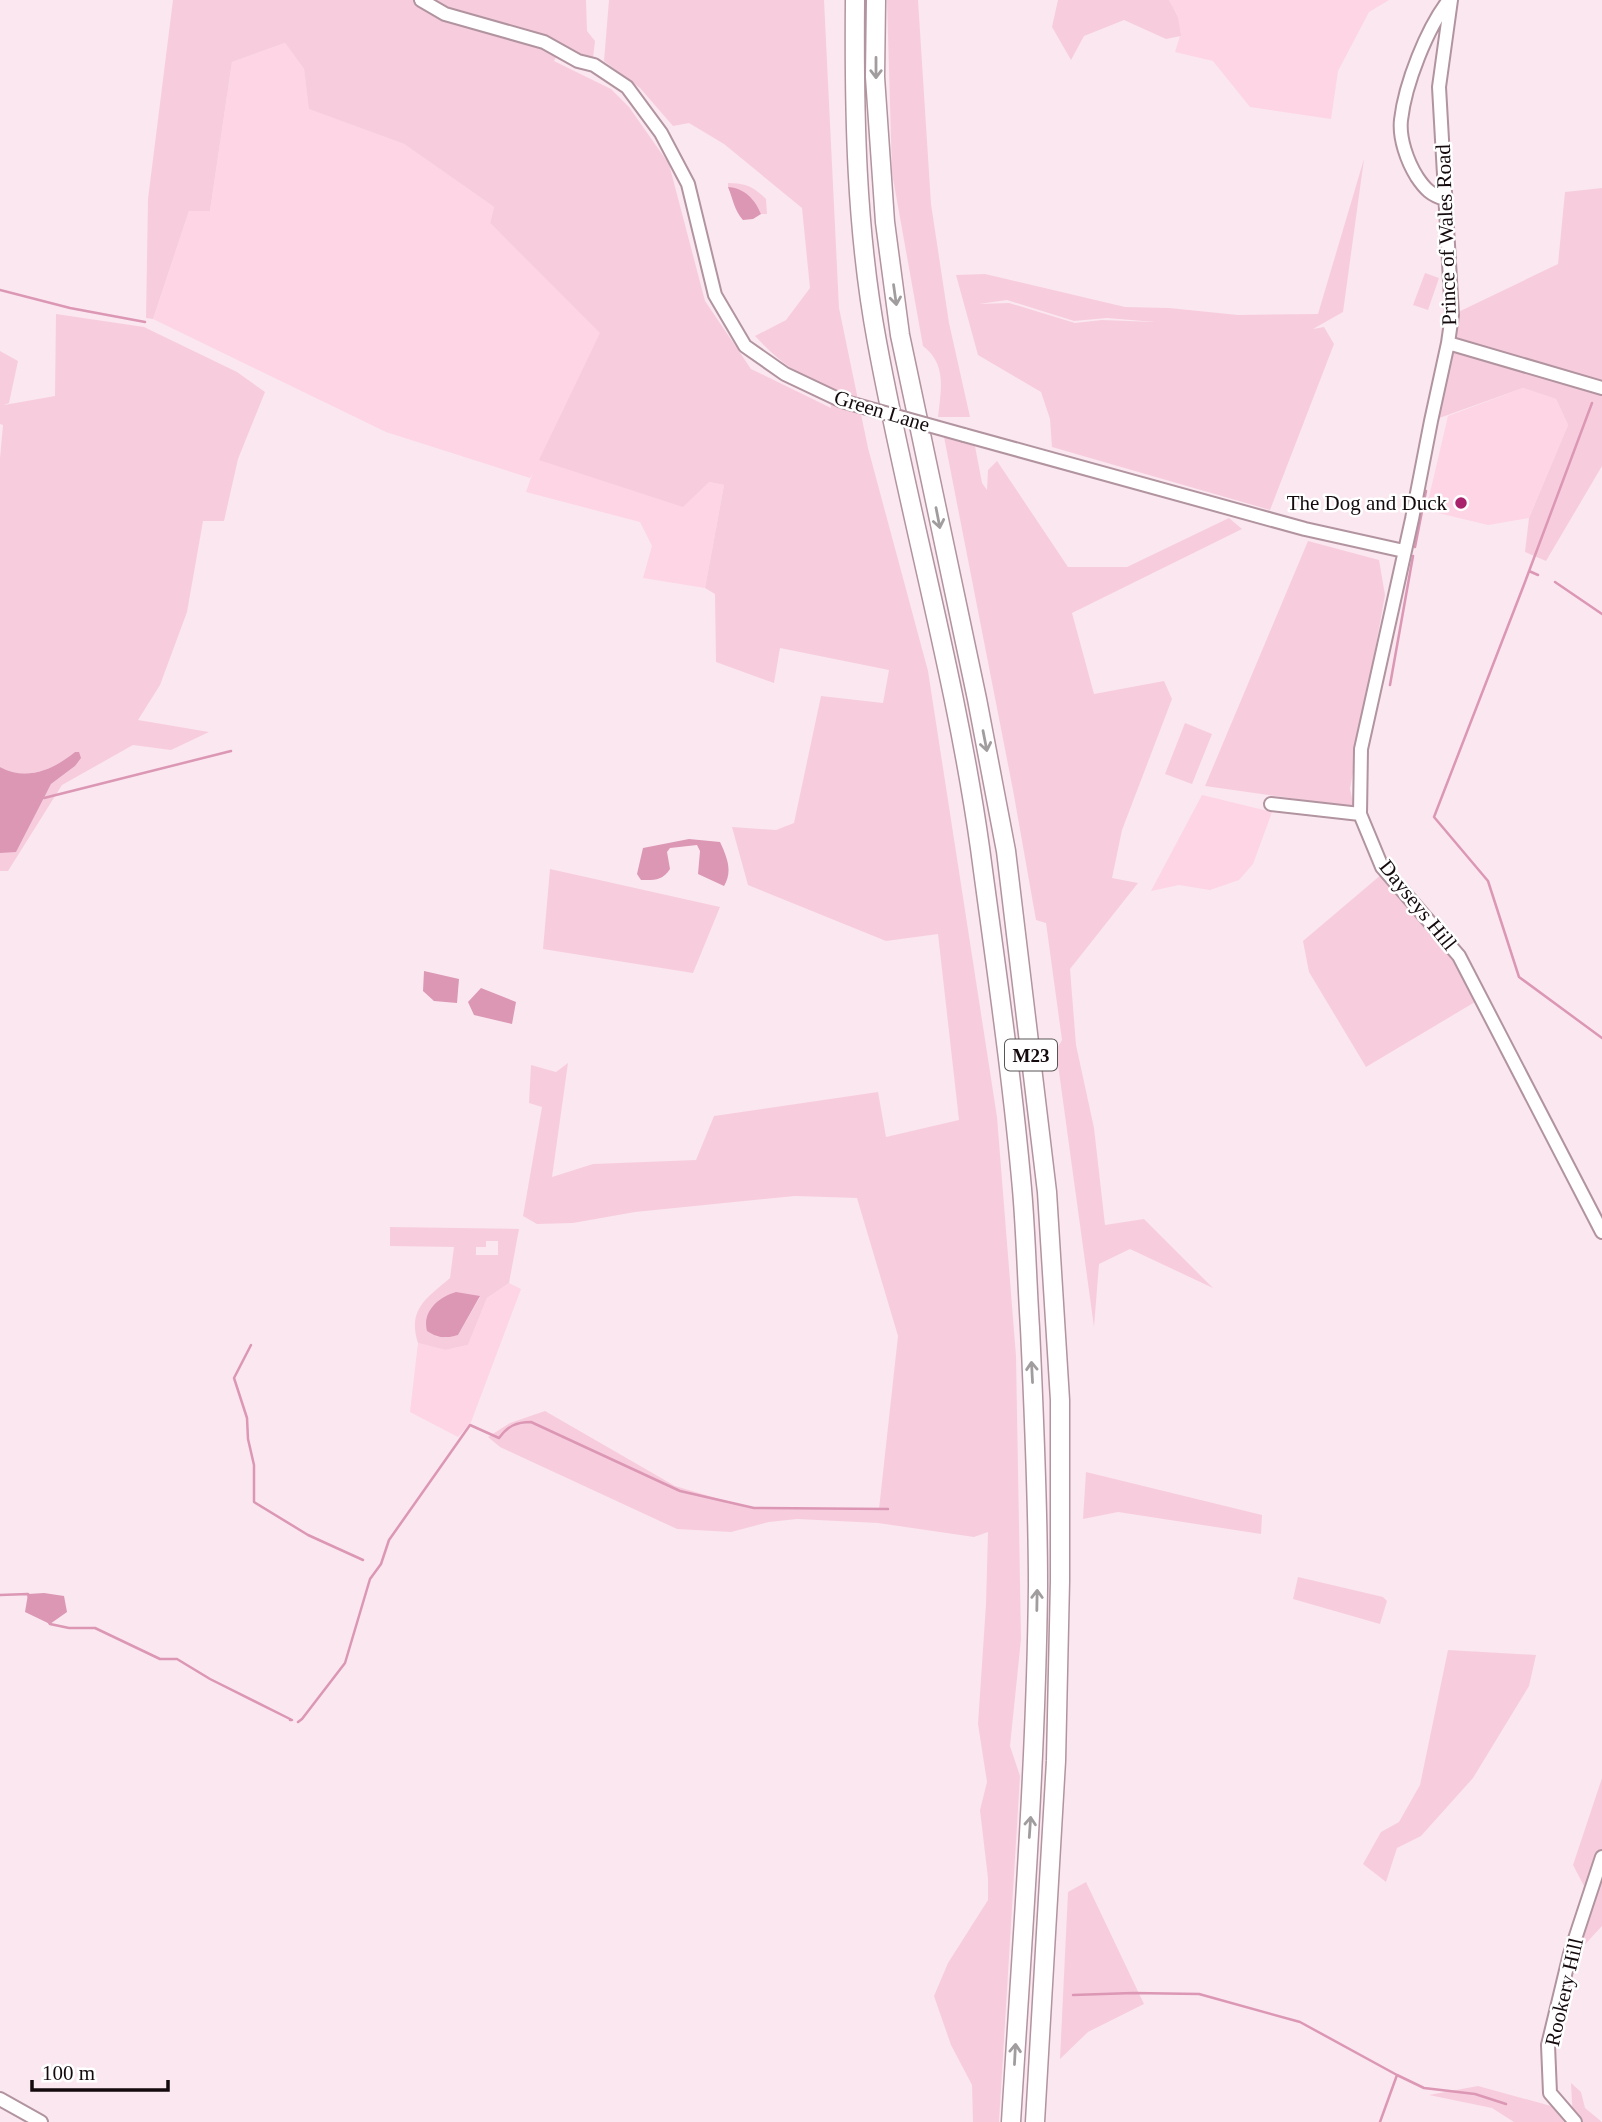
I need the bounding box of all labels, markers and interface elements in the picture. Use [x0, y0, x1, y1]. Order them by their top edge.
one-way arrow [869, 56, 883, 79]
street label: Prince of Wales Road [1431, 143, 1461, 326]
one-way arrow [889, 283, 902, 306]
street label: Green Lane [831, 385, 933, 437]
place label: The Dog and Duck [1287, 491, 1447, 515]
marker: The Dog and Duck [1453, 495, 1469, 511]
one-way arrow [931, 506, 945, 529]
one-way arrow [979, 729, 992, 752]
street label: Dayseys Hill [1374, 855, 1462, 955]
road number: M23 [1005, 1040, 1057, 1070]
one-way arrow [1025, 1361, 1038, 1384]
one-way arrow [1031, 1588, 1044, 1611]
one-way arrow [1024, 1816, 1037, 1839]
street label: Rookery Hill [1540, 1935, 1588, 2048]
one-way arrow [1009, 2043, 1022, 2066]
scale bar [32, 2048, 168, 2092]
text: 100 m [42, 2061, 95, 2085]

